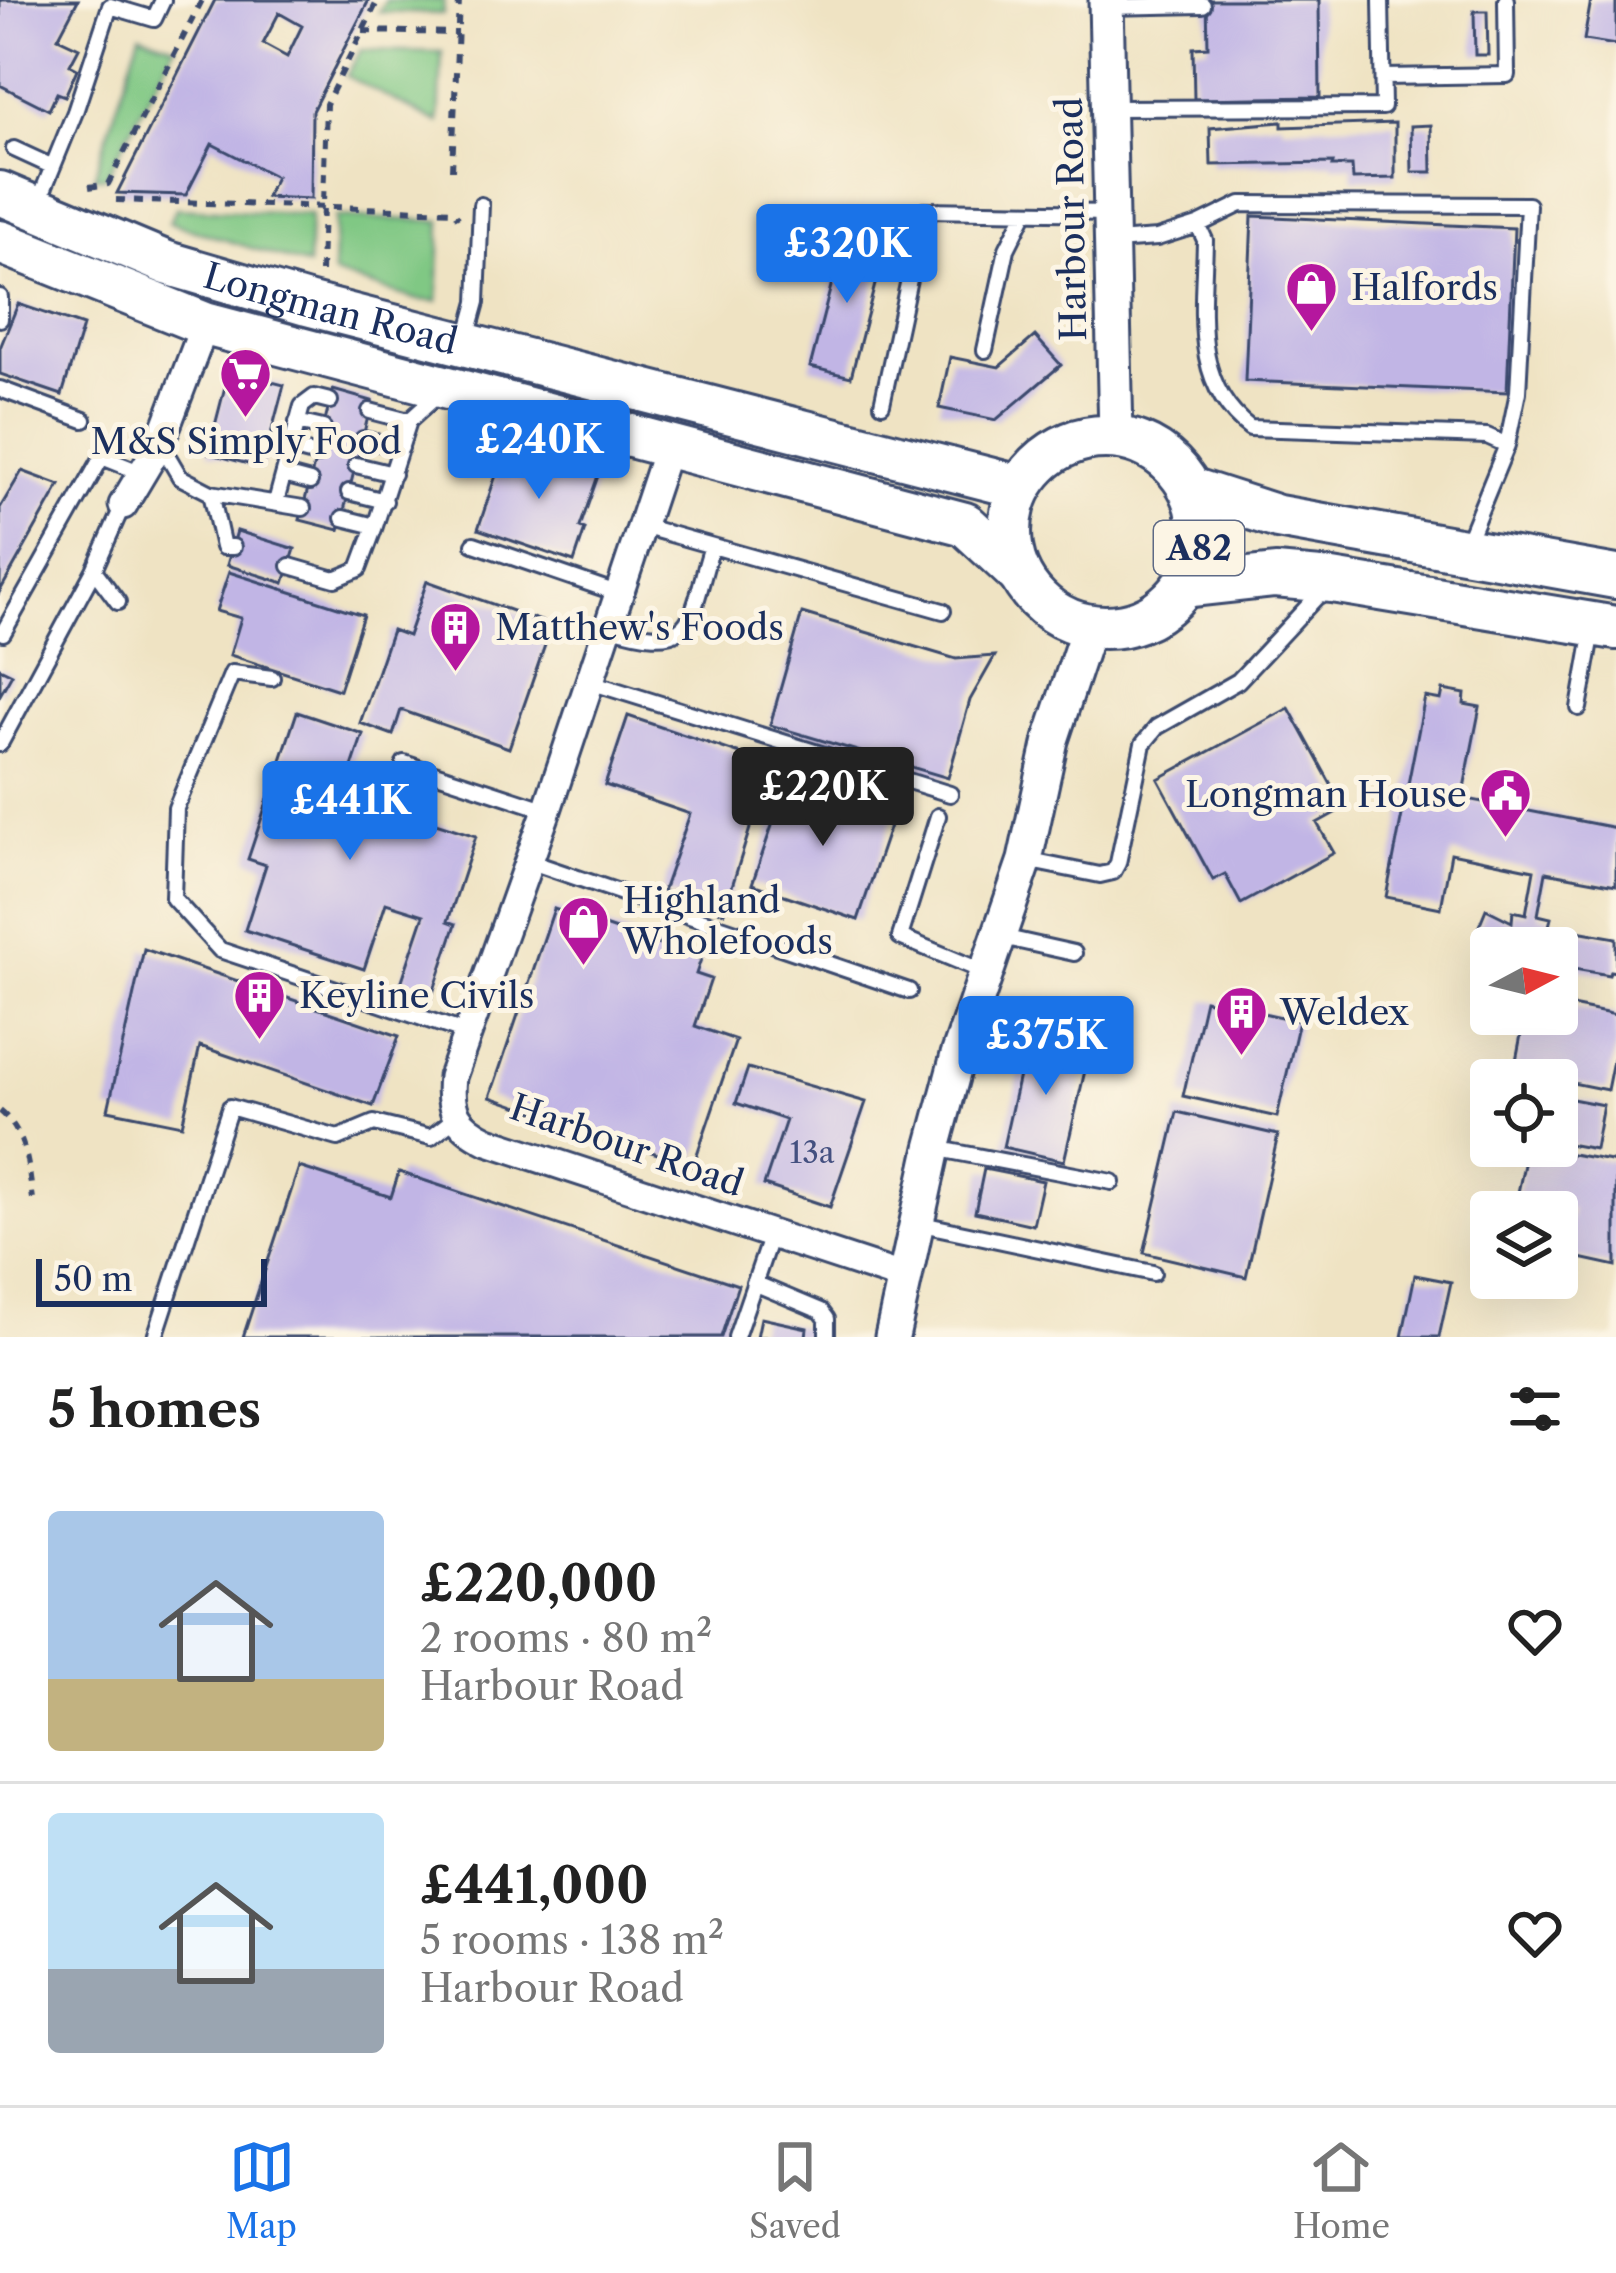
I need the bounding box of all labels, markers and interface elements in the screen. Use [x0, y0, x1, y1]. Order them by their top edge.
street label: Harbour Road [1047, 97, 1095, 341]
pin: £320K [763, 204, 931, 306]
text: £320K [783, 219, 911, 267]
street label: Longman Road [199, 253, 462, 364]
shop icon: Halfords [1284, 259, 1340, 333]
place label: Halfords [1351, 265, 1498, 309]
supermarket icon: M&S Simply Food [218, 345, 274, 419]
pin: £240K [455, 400, 623, 502]
text: £240K [475, 415, 603, 463]
place label: M&S Simply Food [90, 419, 402, 463]
road number: A82 [1154, 521, 1244, 575]
building icon: Matthew's Foods [428, 599, 484, 673]
place label: Matthew's Foods [495, 605, 784, 649]
pin: £220K [739, 747, 907, 849]
pin: £441K [266, 761, 434, 863]
text: £220K [759, 762, 887, 810]
public building icon: Longman House [1478, 766, 1534, 840]
place label: Longman House [1185, 772, 1467, 816]
text: £441K [289, 776, 411, 824]
place label: Highland Wholefoods [622, 878, 833, 963]
shop icon: Highland Wholefoods [556, 893, 612, 967]
north arrow [1470, 927, 1578, 1035]
map controls [1470, 927, 1578, 1299]
building icon: Keyline Civils [232, 967, 288, 1041]
place label: Keyline Civils [299, 973, 534, 1017]
building icon: Weldex [1213, 984, 1269, 1058]
place label: Weldex [1279, 990, 1409, 1034]
pin: £375K [962, 996, 1130, 1098]
text: £375K [986, 1011, 1106, 1059]
button: locate [1470, 1059, 1578, 1167]
street label: Harbour Road [505, 1085, 749, 1206]
house number: 13a [790, 1134, 835, 1171]
button: layers [1470, 1191, 1578, 1299]
scale bar [36, 1253, 267, 1306]
text: 50 m [54, 1259, 132, 1300]
icon: filters [1502, 1376, 1568, 1442]
text: 5 homes [48, 1378, 261, 1440]
text: £220,000 [420, 1552, 657, 1614]
icon: home [144, 1559, 288, 1703]
icon: heart [1502, 1598, 1568, 1664]
text: 2 rooms · 80 m² [420, 1614, 712, 1662]
text: Harbour Road [420, 1662, 684, 1710]
text: £441,000 [420, 1854, 649, 1916]
icon: home [144, 1861, 288, 2005]
icon: heart [1502, 1900, 1568, 1966]
text: 5 rooms · 138 m² [420, 1916, 724, 1964]
text: Harbour Road [420, 1964, 684, 2012]
tab: Map [226, 2134, 297, 2247]
tab: Saved [749, 2134, 841, 2247]
tab: Home [1293, 2134, 1390, 2247]

